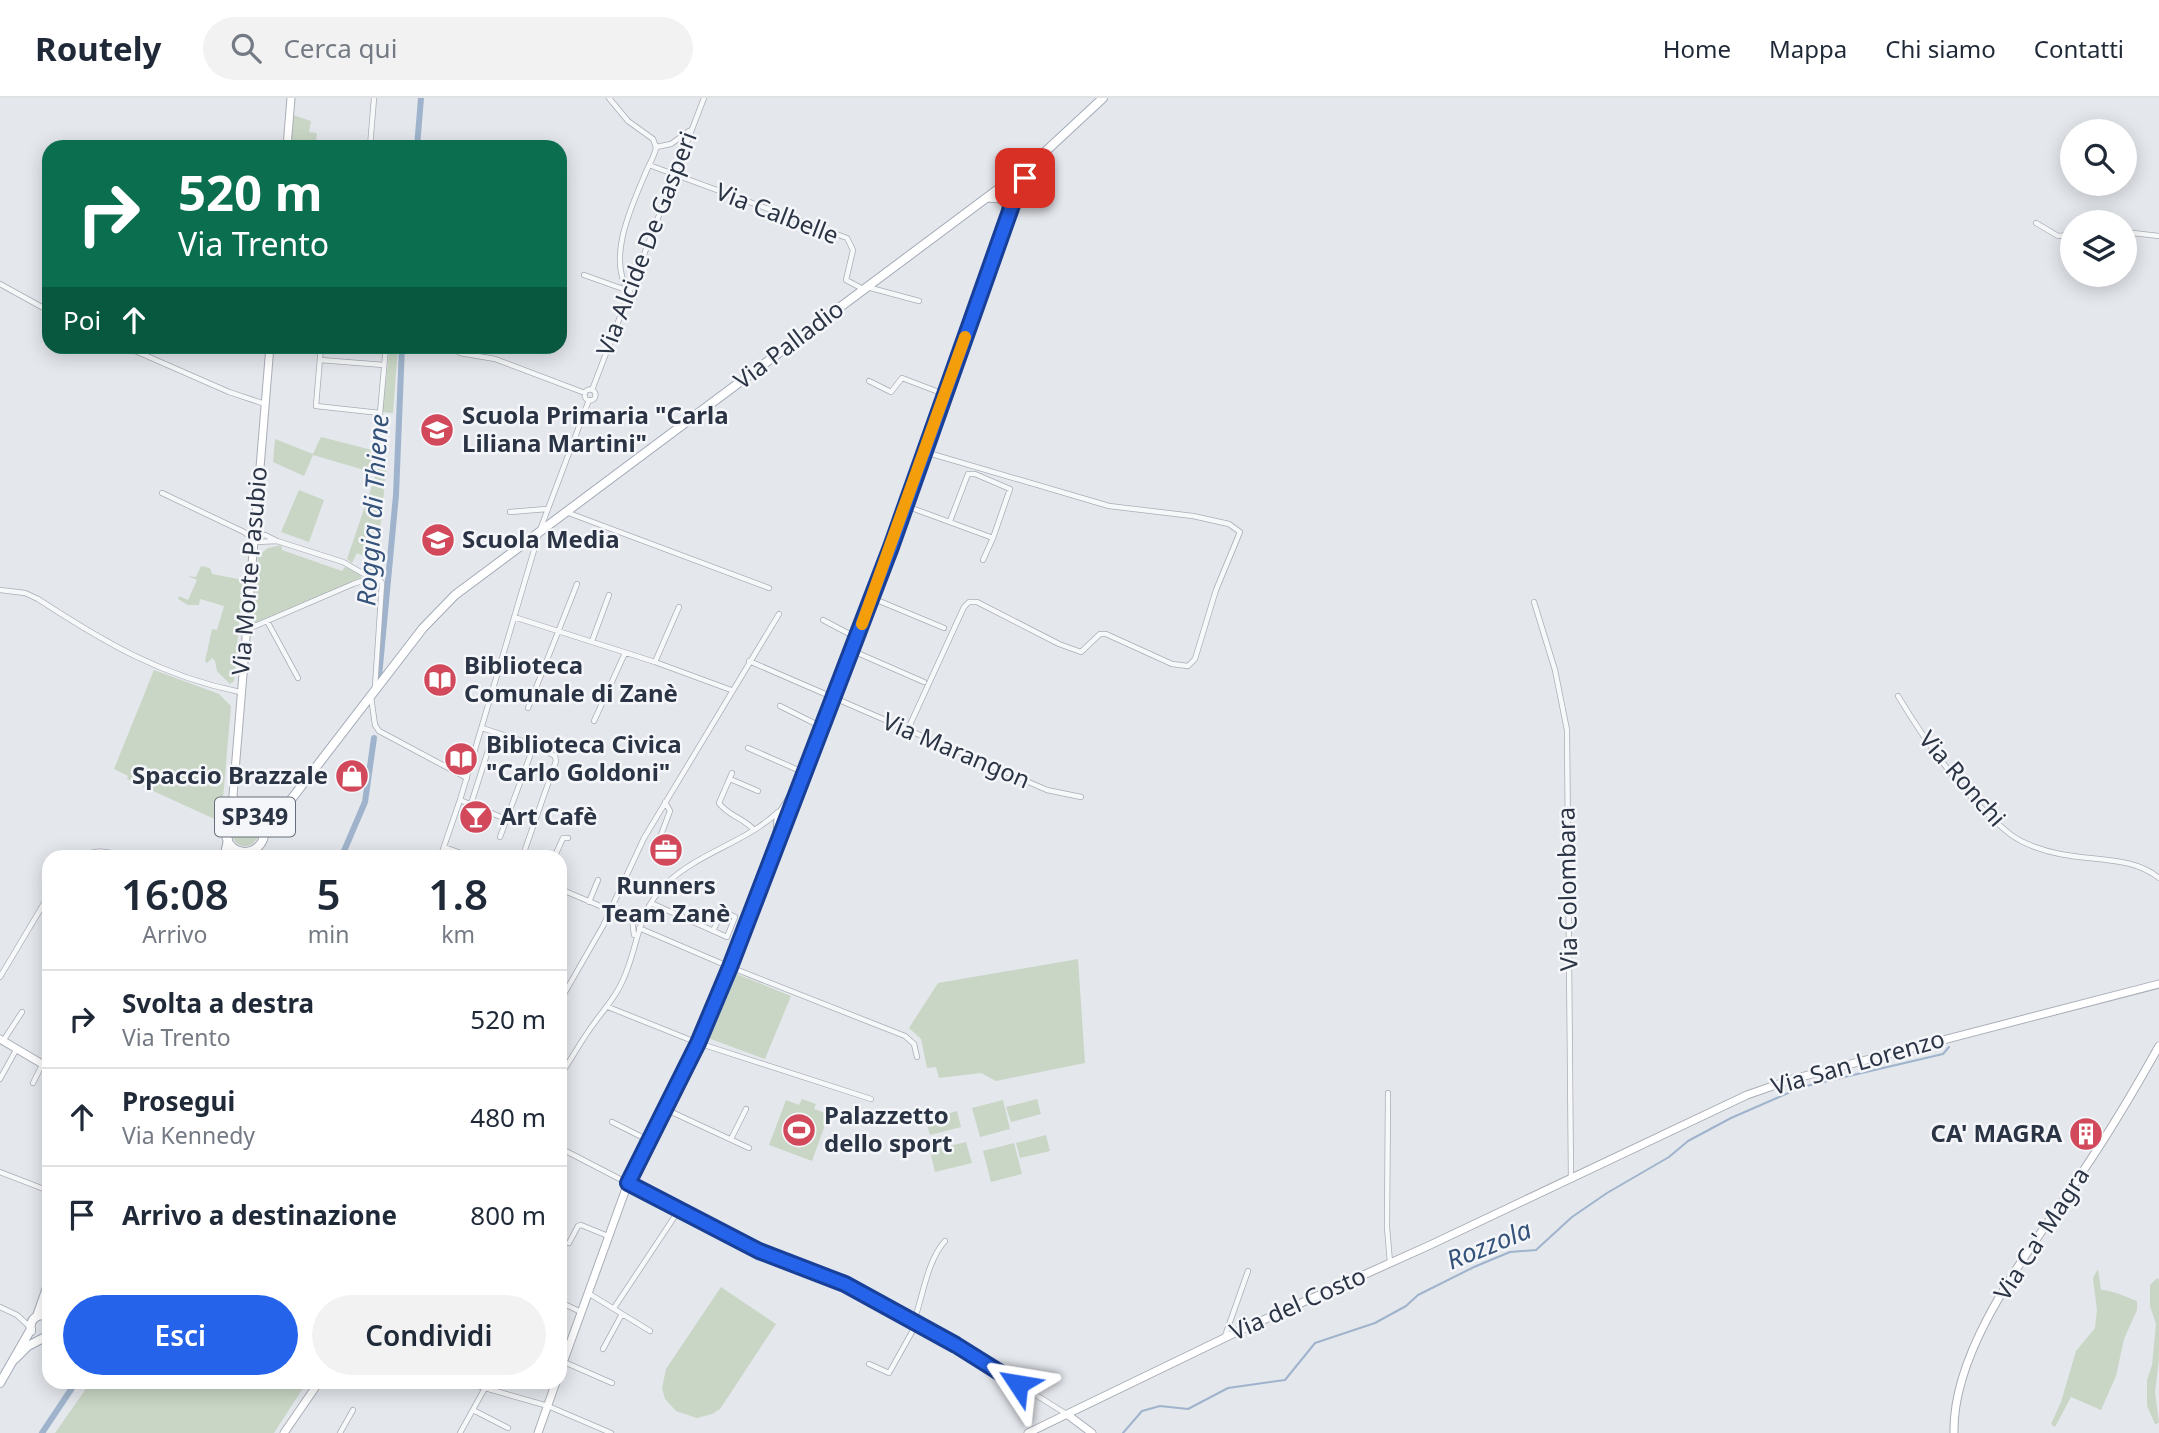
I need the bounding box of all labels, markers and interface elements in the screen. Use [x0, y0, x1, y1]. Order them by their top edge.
search box [203, 17, 693, 80]
text: Routely [35, 26, 161, 71]
icon: search [227, 29, 265, 67]
text: Cerca qui [283, 30, 397, 66]
text: Home [1663, 32, 1731, 65]
text: Mappa [1769, 32, 1847, 65]
text: Chi siamo [1885, 32, 1996, 65]
text: Contatti [2034, 32, 2124, 65]
map controls [2060, 119, 2137, 287]
button: search [2060, 119, 2137, 196]
street label: Via Alcide De Gasperi [588, 126, 704, 361]
pin [995, 148, 1055, 208]
text: 520 m [178, 159, 323, 225]
icon: arrive [1006, 159, 1044, 197]
icon: right [63, 168, 154, 259]
street label: Via Calbelle [711, 174, 844, 251]
button: layers [2060, 210, 2137, 287]
text: Via Trento [178, 222, 329, 265]
street label: Via Palladio [726, 292, 850, 396]
icon: ahead [115, 301, 153, 339]
text: Poi [63, 302, 101, 338]
place label: Scuola Primaria "Carla Liliana Martini" [462, 398, 729, 459]
school or university icon: Scuola Primaria "Carla Liliana Martini" [418, 411, 456, 449]
water label: Roggia di Thiene [347, 413, 397, 607]
street label: Via Monte Pasubio [223, 465, 274, 677]
school or university icon: Scuola Media [419, 521, 457, 559]
place label: Scuola Media [462, 522, 620, 555]
place label: Biblioteca Comunale di Zanè [464, 648, 678, 709]
library icon: Biblioteca Comunale di Zanè [421, 661, 459, 699]
street label: Via Marangon [878, 704, 1035, 796]
street label: Via Ronchi [1912, 723, 2014, 833]
place label: Biblioteca Civica "Carlo Goldoni" [486, 727, 682, 788]
library icon: Biblioteca Civica "Carlo Goldoni" [442, 740, 480, 778]
shop icon: Spaccio Brazzale [333, 757, 371, 795]
place label: Spaccio Brazzale [132, 758, 328, 791]
road number: SP349 [215, 797, 295, 836]
bar icon: Art Cafè [457, 798, 495, 836]
place label: Art Cafè [500, 799, 597, 832]
street label: Via Colombara [1549, 807, 1584, 971]
office icon: Runners Team Zanè [647, 831, 685, 869]
text: 16:08 [121, 865, 229, 922]
text: 5 [317, 865, 341, 922]
text: 1.8 [428, 865, 488, 922]
place label: Runners Team Zanè [602, 868, 730, 929]
text: Arrivo [142, 918, 207, 950]
text: min [308, 918, 349, 950]
text: km [441, 918, 475, 950]
text: Svolta a destra [122, 985, 314, 1021]
icon: right [63, 1000, 101, 1038]
text: 520 m [470, 1001, 546, 1037]
text: Via Trento [122, 1021, 231, 1053]
street label: Via San Lorenzo [1767, 1021, 1948, 1102]
text: Prosegui [122, 1083, 235, 1119]
icon: ahead [63, 1098, 101, 1136]
place label: Palazzetto dello sport [824, 1098, 952, 1159]
text: 480 m [470, 1099, 546, 1135]
sports icon: Palazzetto dello sport [780, 1111, 818, 1149]
building icon: CA' MAGRA [2067, 1115, 2105, 1153]
place label: CA' MAGRA [1931, 1116, 2062, 1149]
text: Via Kennedy [122, 1119, 255, 1151]
street label: Via Ca' Magra [1985, 1160, 2096, 1306]
icon: arrive [63, 1196, 101, 1234]
text: Arrivo a destinazione [122, 1197, 397, 1233]
text: 800 m [470, 1197, 546, 1233]
water label: Rozzola [1441, 1211, 1537, 1277]
street label: Via del Costo [1224, 1258, 1371, 1347]
button: Esci [63, 1295, 298, 1375]
button: Condividi [312, 1295, 546, 1375]
position arrow [981, 1347, 1055, 1421]

